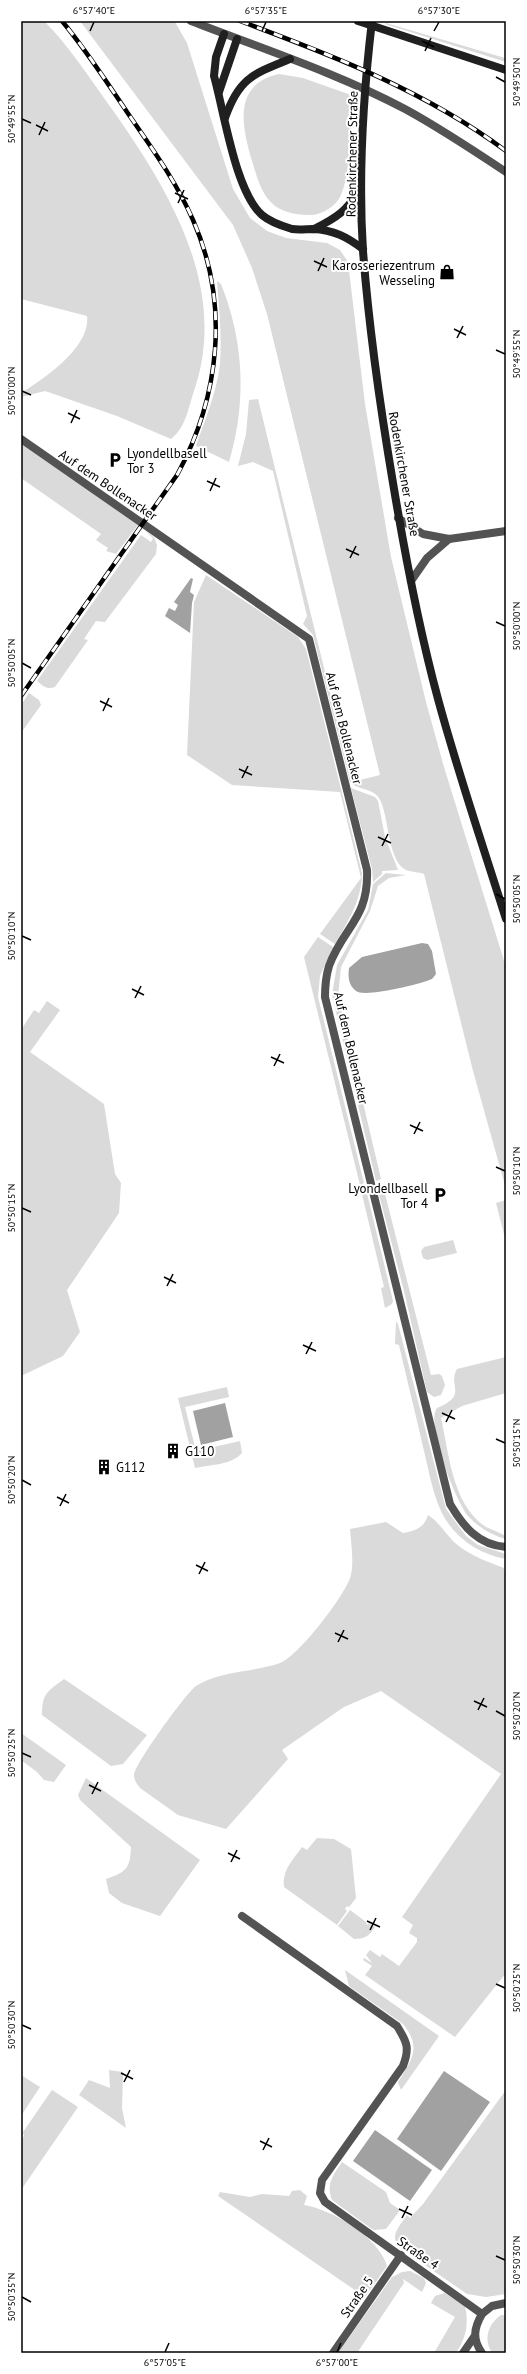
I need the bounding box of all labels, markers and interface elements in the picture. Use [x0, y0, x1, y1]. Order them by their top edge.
text: 6°57'40"E [73, 4, 115, 17]
text: 6°57'35"E [245, 4, 287, 17]
text: 6°57'30"E [418, 4, 460, 17]
text: 50°49'50"N [510, 57, 523, 107]
street label: Rodenkirchener Straße [342, 91, 362, 217]
text: 50°49'55"N [5, 94, 18, 144]
place label: Karosseriezentrum Wesseling [332, 257, 435, 289]
shop icon: Karosseriezentrum Wesseling [438, 263, 456, 281]
text: 50°49'55"N [510, 329, 523, 379]
text: 50°50'00"N [5, 366, 18, 416]
street label: Rodenkirchener Straße [385, 410, 423, 538]
place label: Lyondellbasell Tor 3 [127, 445, 207, 477]
street label: Auf dem Bollenacker [56, 446, 161, 525]
parking icon: Lyondellbasell Tor 3 [106, 451, 124, 469]
text: 50°50'00"N [510, 601, 523, 651]
text: 50°50'05"N [5, 638, 18, 688]
street label: Auf dem Bollenacker [322, 670, 366, 786]
text: 50°50'05"N [510, 874, 523, 924]
text: 50°50'10"N [5, 911, 18, 961]
street label: Auf dem Bollenacker [330, 990, 372, 1107]
text: 50°50'10"N [510, 1146, 523, 1196]
place label: Lyondellbasell Tor 4 [348, 1180, 428, 1212]
text: 50°50'15"N [5, 1183, 18, 1233]
parking icon: Lyondellbasell Tor 4 [431, 1186, 449, 1204]
text: 50°50'15"N [510, 1418, 523, 1468]
building icon: G110 [164, 1442, 182, 1460]
place label: G110 [185, 1443, 214, 1460]
text: 50°50'20"N [5, 1455, 18, 1505]
building icon: G112 [95, 1458, 113, 1476]
place label: G112 [116, 1459, 145, 1476]
text: 50°50'20"N [510, 1691, 523, 1741]
text: 50°50'25"N [5, 1728, 18, 1778]
text: 50°50'25"N [510, 1963, 523, 2013]
text: 50°50'30"N [5, 2000, 18, 2050]
street label: Straße 4 [394, 2233, 442, 2273]
text: 50°50'30"N [510, 2235, 523, 2285]
text: 50°50'35"N [5, 2272, 18, 2322]
street label: Straße 5 [337, 2273, 377, 2321]
text: 6°57'05"E [144, 2356, 186, 2369]
text: 6°57'00"E [316, 2356, 358, 2369]

